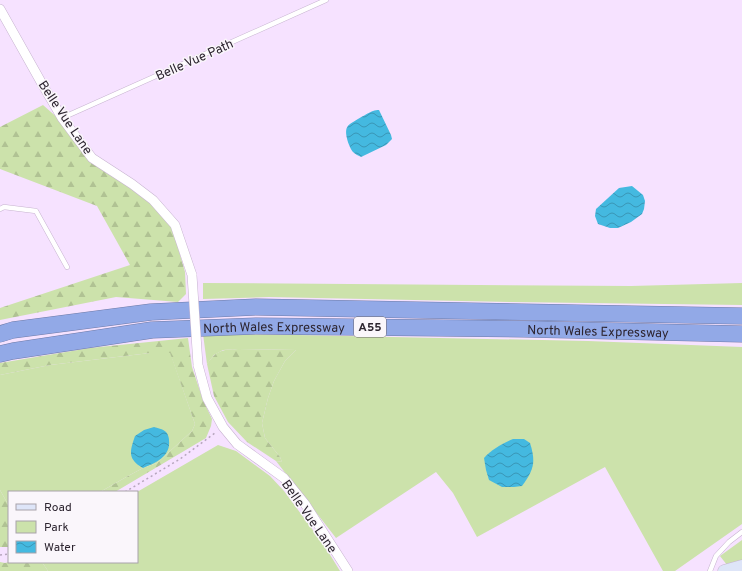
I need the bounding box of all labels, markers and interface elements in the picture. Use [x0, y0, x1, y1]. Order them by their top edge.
street label: Belle Vue Path [153, 37, 236, 85]
street label: Belle Vue Lane [34, 78, 95, 158]
road number: A55 [354, 317, 386, 337]
street label: North Wales Expressway [203, 320, 345, 338]
street label: North Wales Expressway [527, 323, 669, 342]
street label: Belle Vue Lane [277, 477, 339, 557]
legend [8, 491, 138, 563]
text: Road [44, 500, 72, 516]
text: Park [44, 520, 69, 536]
text: Water [44, 540, 76, 556]

